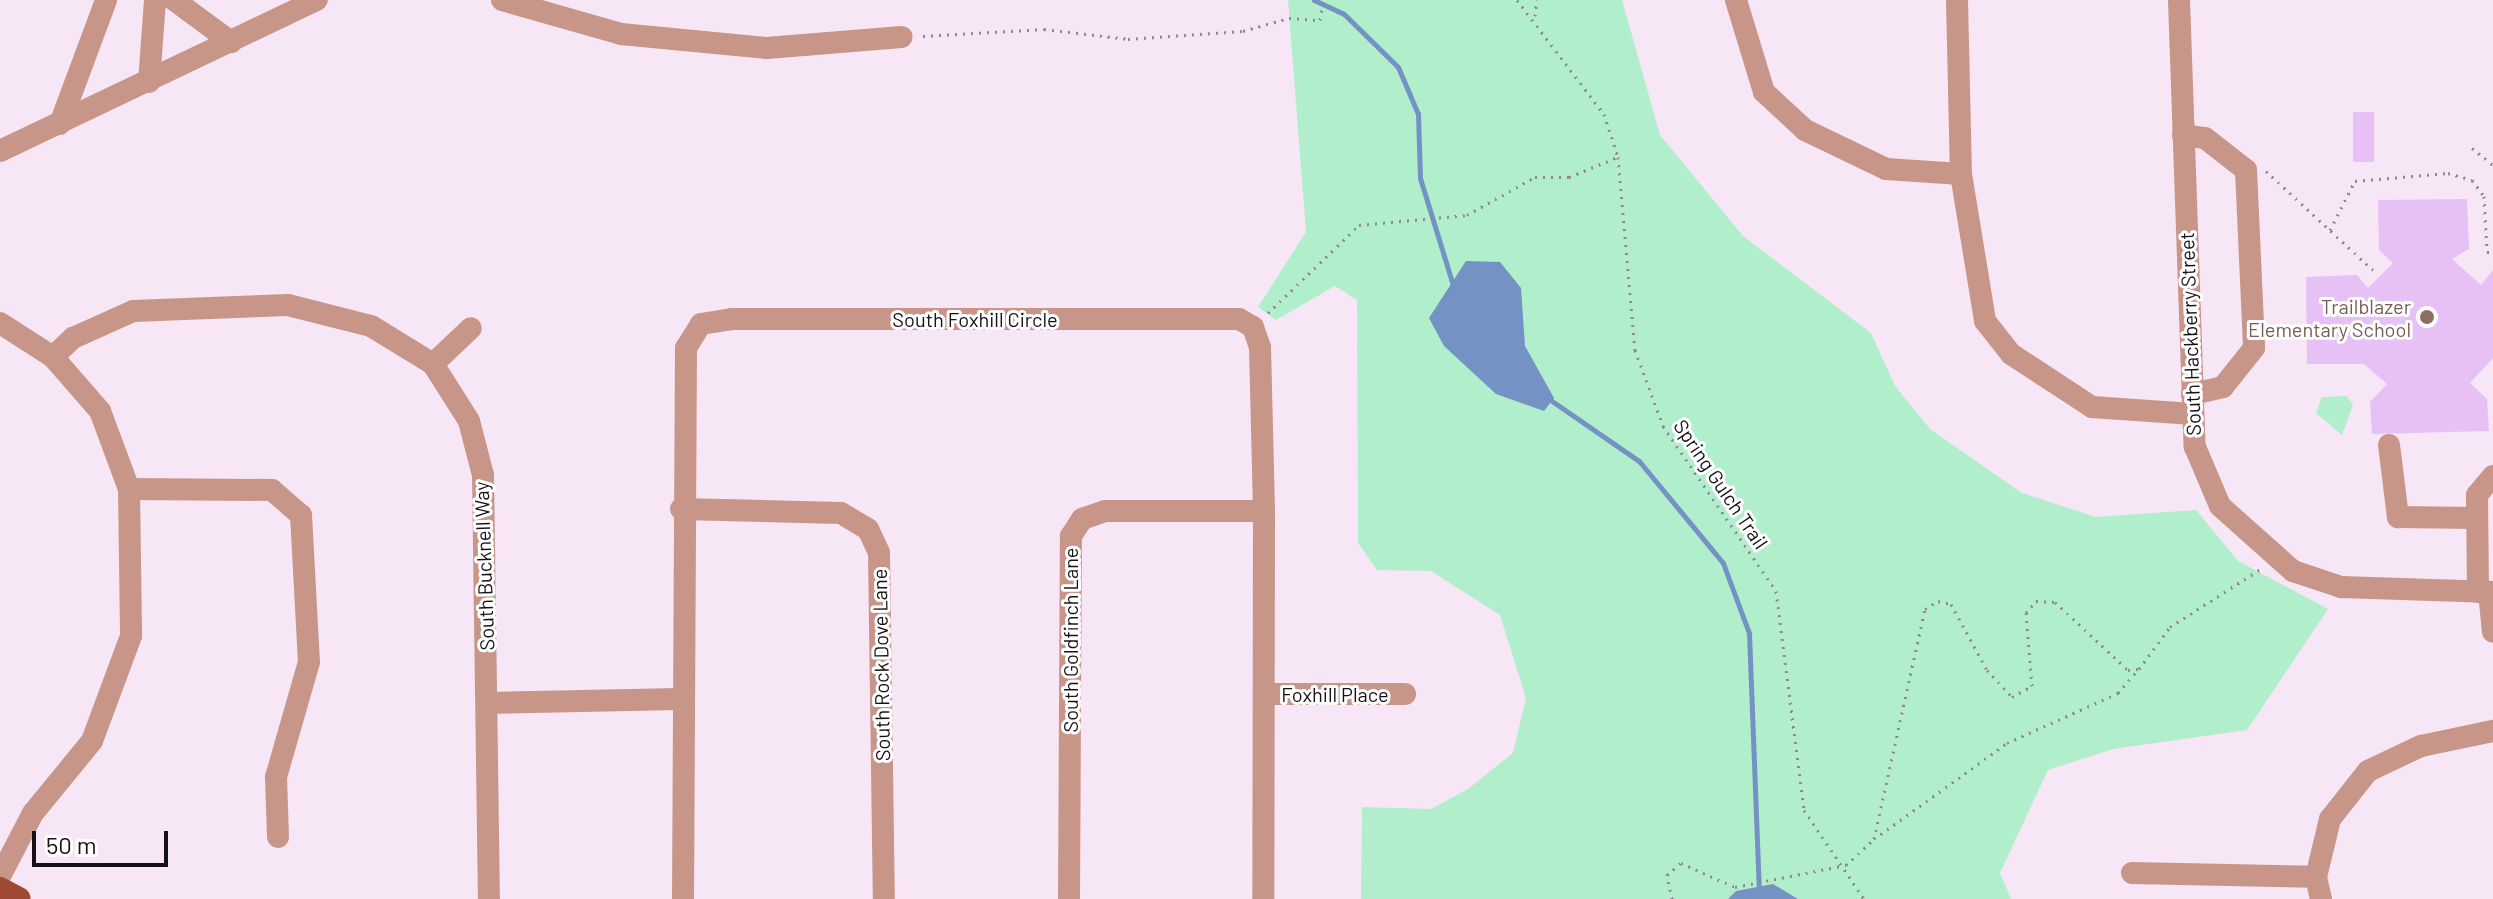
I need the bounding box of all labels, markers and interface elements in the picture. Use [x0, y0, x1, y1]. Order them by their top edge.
street label: South Hackberry Street [2174, 232, 2206, 436]
place label: Trailblazer Elementary School [2248, 294, 2411, 341]
street label: South Foxhill Circle [892, 307, 1058, 331]
marker: Trailblazer Elementary School [2418, 308, 2436, 326]
street label: Spring Gulch Trail [1669, 415, 1773, 553]
street label: South Bucknell Way [469, 481, 499, 651]
street label: South Goldfinch Lane [1058, 548, 1082, 732]
street label: South Rock Dove Lane [867, 569, 895, 761]
street label: Foxhill Place [1281, 682, 1389, 706]
scale bar [36, 815, 172, 865]
text: 50 m [46, 830, 97, 859]

